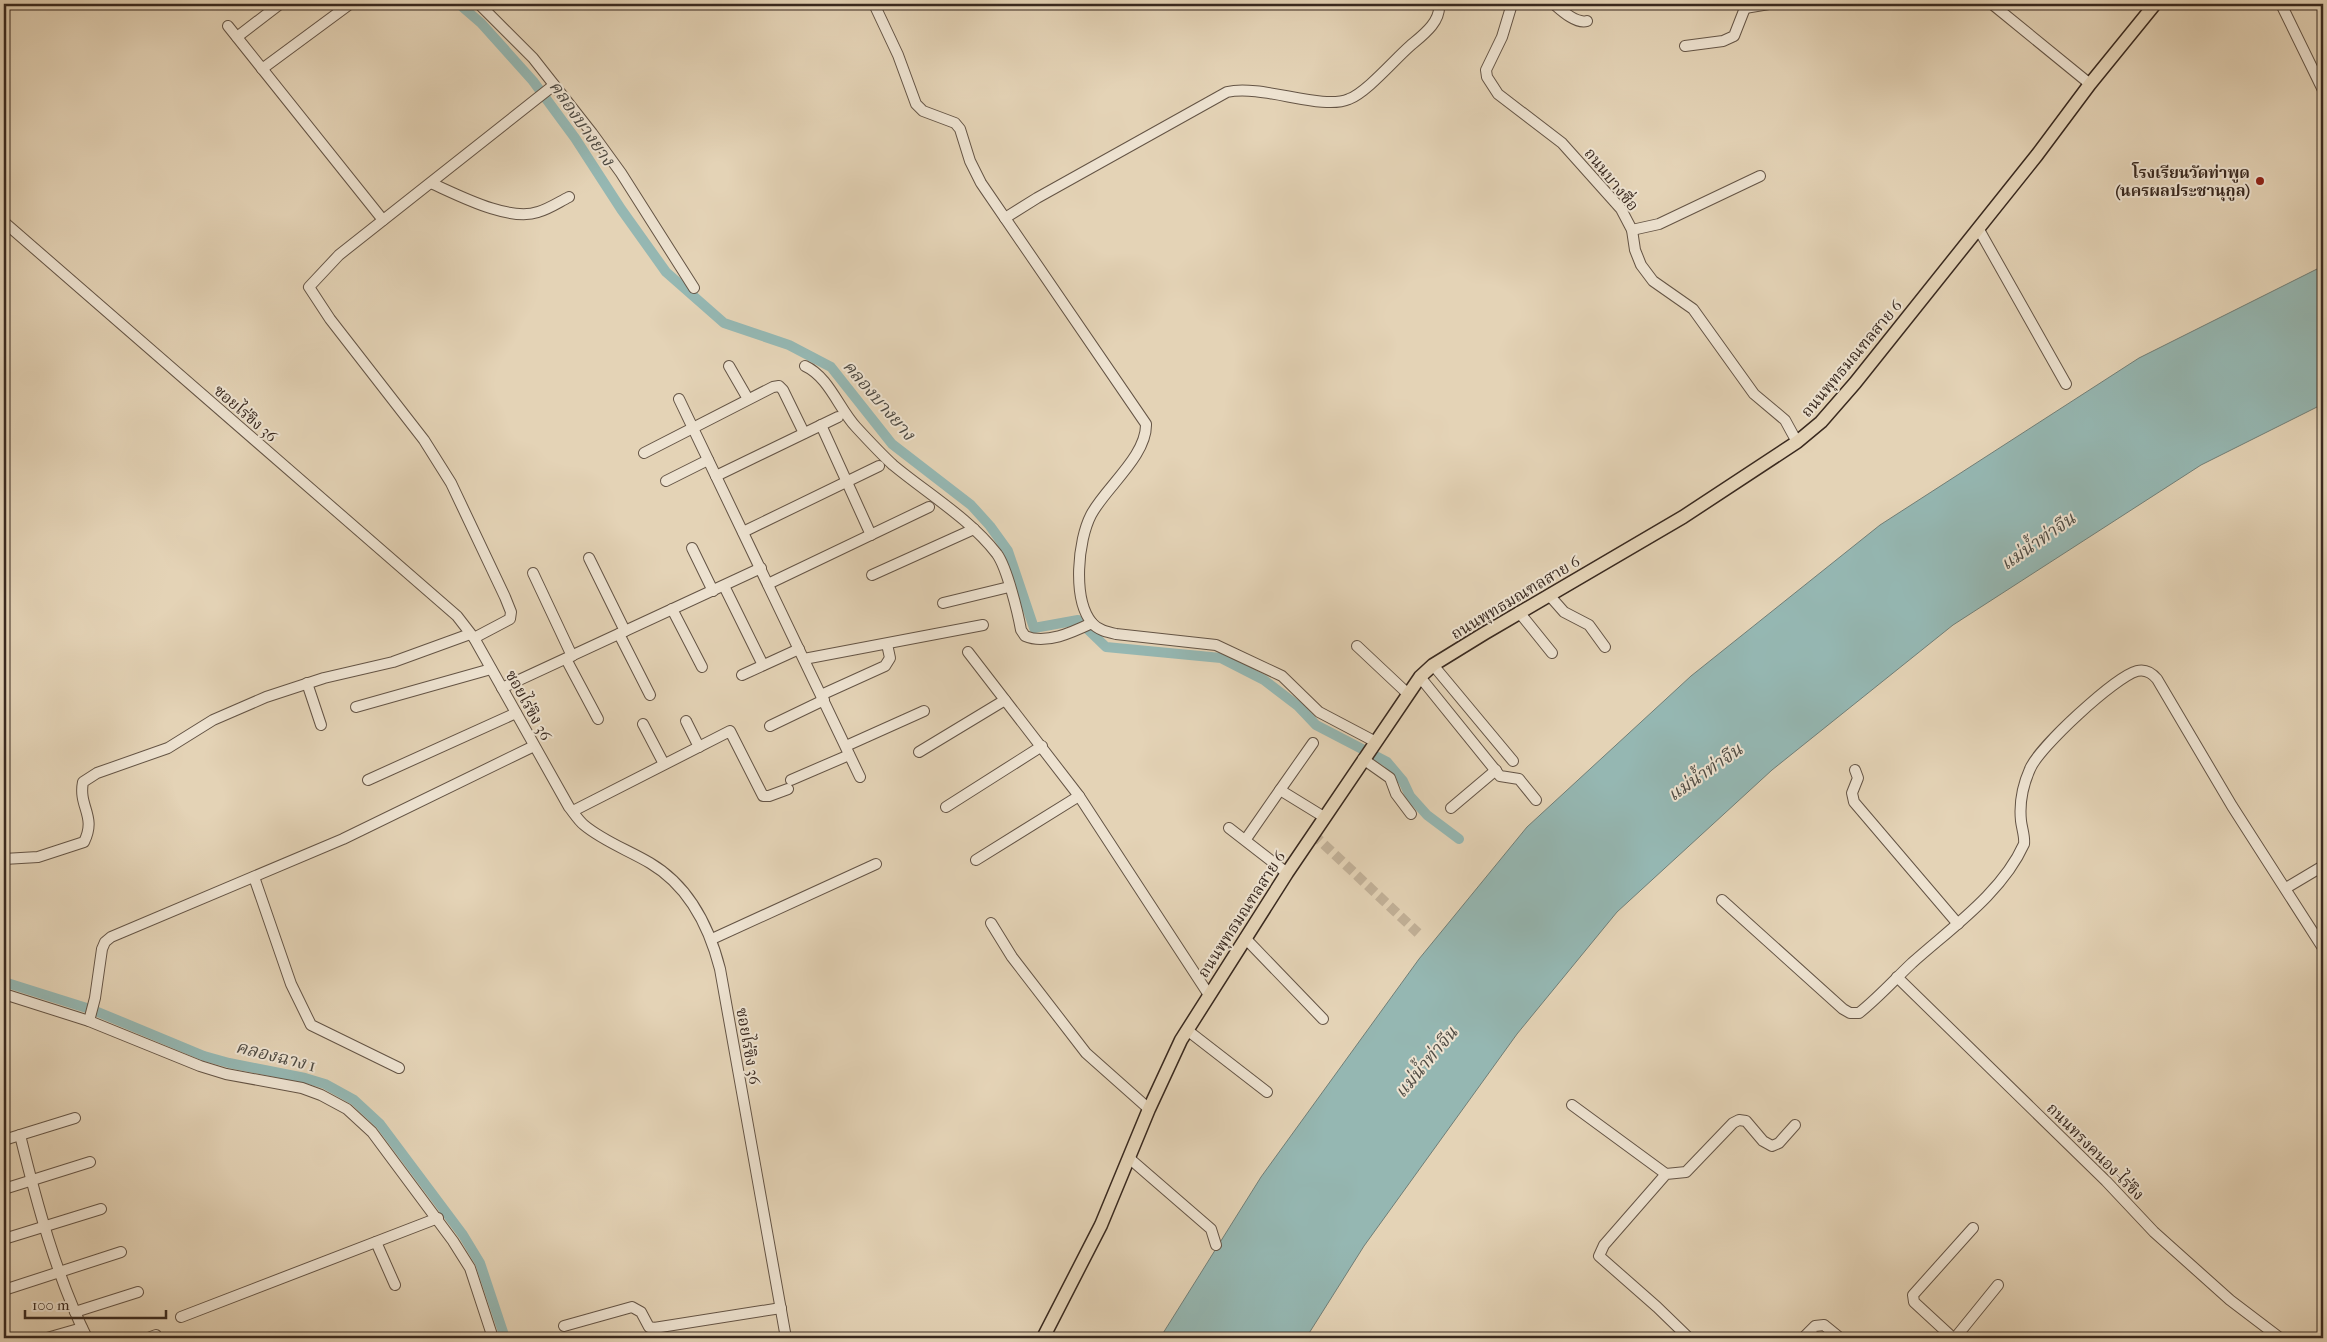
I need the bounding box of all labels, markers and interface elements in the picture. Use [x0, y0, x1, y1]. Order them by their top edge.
water label: คลองบางยาง [544, 77, 619, 171]
street label: ถนนบางซื่อ [1580, 143, 1644, 215]
place label: โรงเรียนวัดท่าพูด (นครผลประชานุกูล) [2116, 162, 2250, 202]
marker: โรงเรียนวัดท่าพูด (นครผลประชานุกูล) [2254, 175, 2266, 187]
street label: ถนนพุทธมณฑลสาย 6 [1797, 296, 1908, 422]
water label: คลองบางยาง [838, 356, 920, 445]
street label: ซอยไร่ขิง 36 [210, 380, 282, 446]
water label: แม่น้ำท่าจีน [1995, 505, 2080, 575]
street label: ถนนพุทธมณฑลสาย 6 [1447, 551, 1584, 645]
street label: ซอยไร่ขิง 36 [501, 666, 557, 744]
water label: แม่น้ำท่าจีน [1662, 736, 1747, 806]
street label: ถนนพุทธมณฑลสาย 6 [1193, 847, 1291, 982]
street label: ซอยไร่ขิง 36 [732, 1006, 766, 1086]
water label: แม่น้ำท่าจีน [1388, 1020, 1462, 1102]
water label: คลองฉาง 1 [234, 1036, 318, 1077]
street label: ถนนทรงคนอง-ไร่ขิง [2043, 1098, 2149, 1204]
scale bar [25, 1287, 166, 1319]
text: 100 m [32, 1296, 70, 1314]

